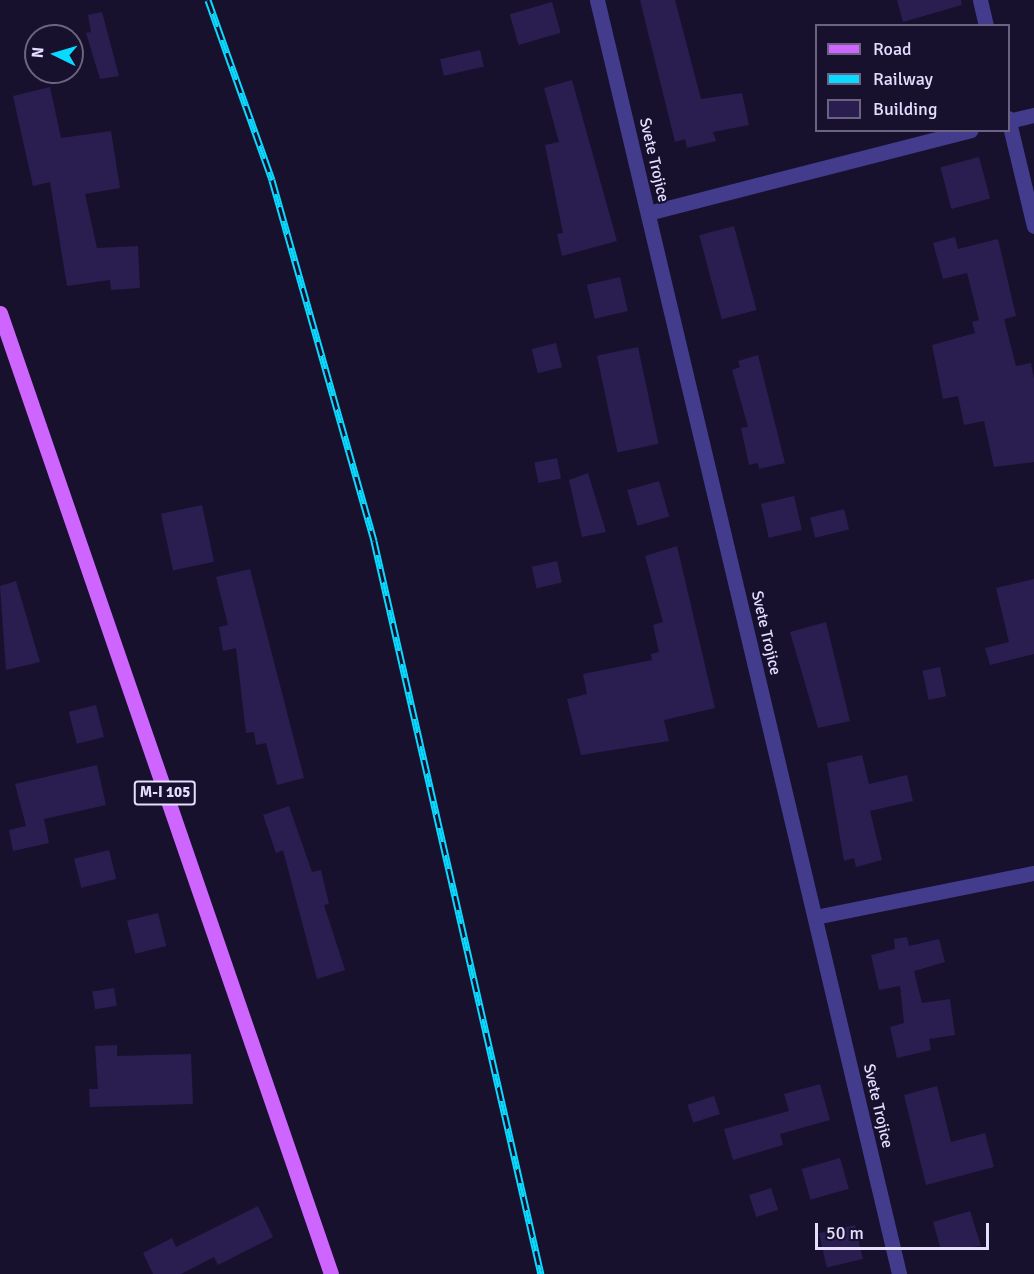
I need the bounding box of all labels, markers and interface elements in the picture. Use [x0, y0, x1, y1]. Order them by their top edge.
north arrow [24, 24, 84, 84]
legend [815, 24, 1010, 132]
text: Road [873, 38, 912, 60]
text: N [28, 46, 49, 59]
text: Railway [873, 68, 933, 90]
text: Building [873, 98, 937, 120]
street label: Svete Trojice [635, 116, 673, 204]
street label: Svete Trojice [747, 589, 785, 677]
road number: M-I 105 [134, 781, 196, 805]
street label: Svete Trojice [859, 1062, 897, 1150]
scale bar [818, 1211, 992, 1249]
text: 50 m [826, 1222, 864, 1244]

